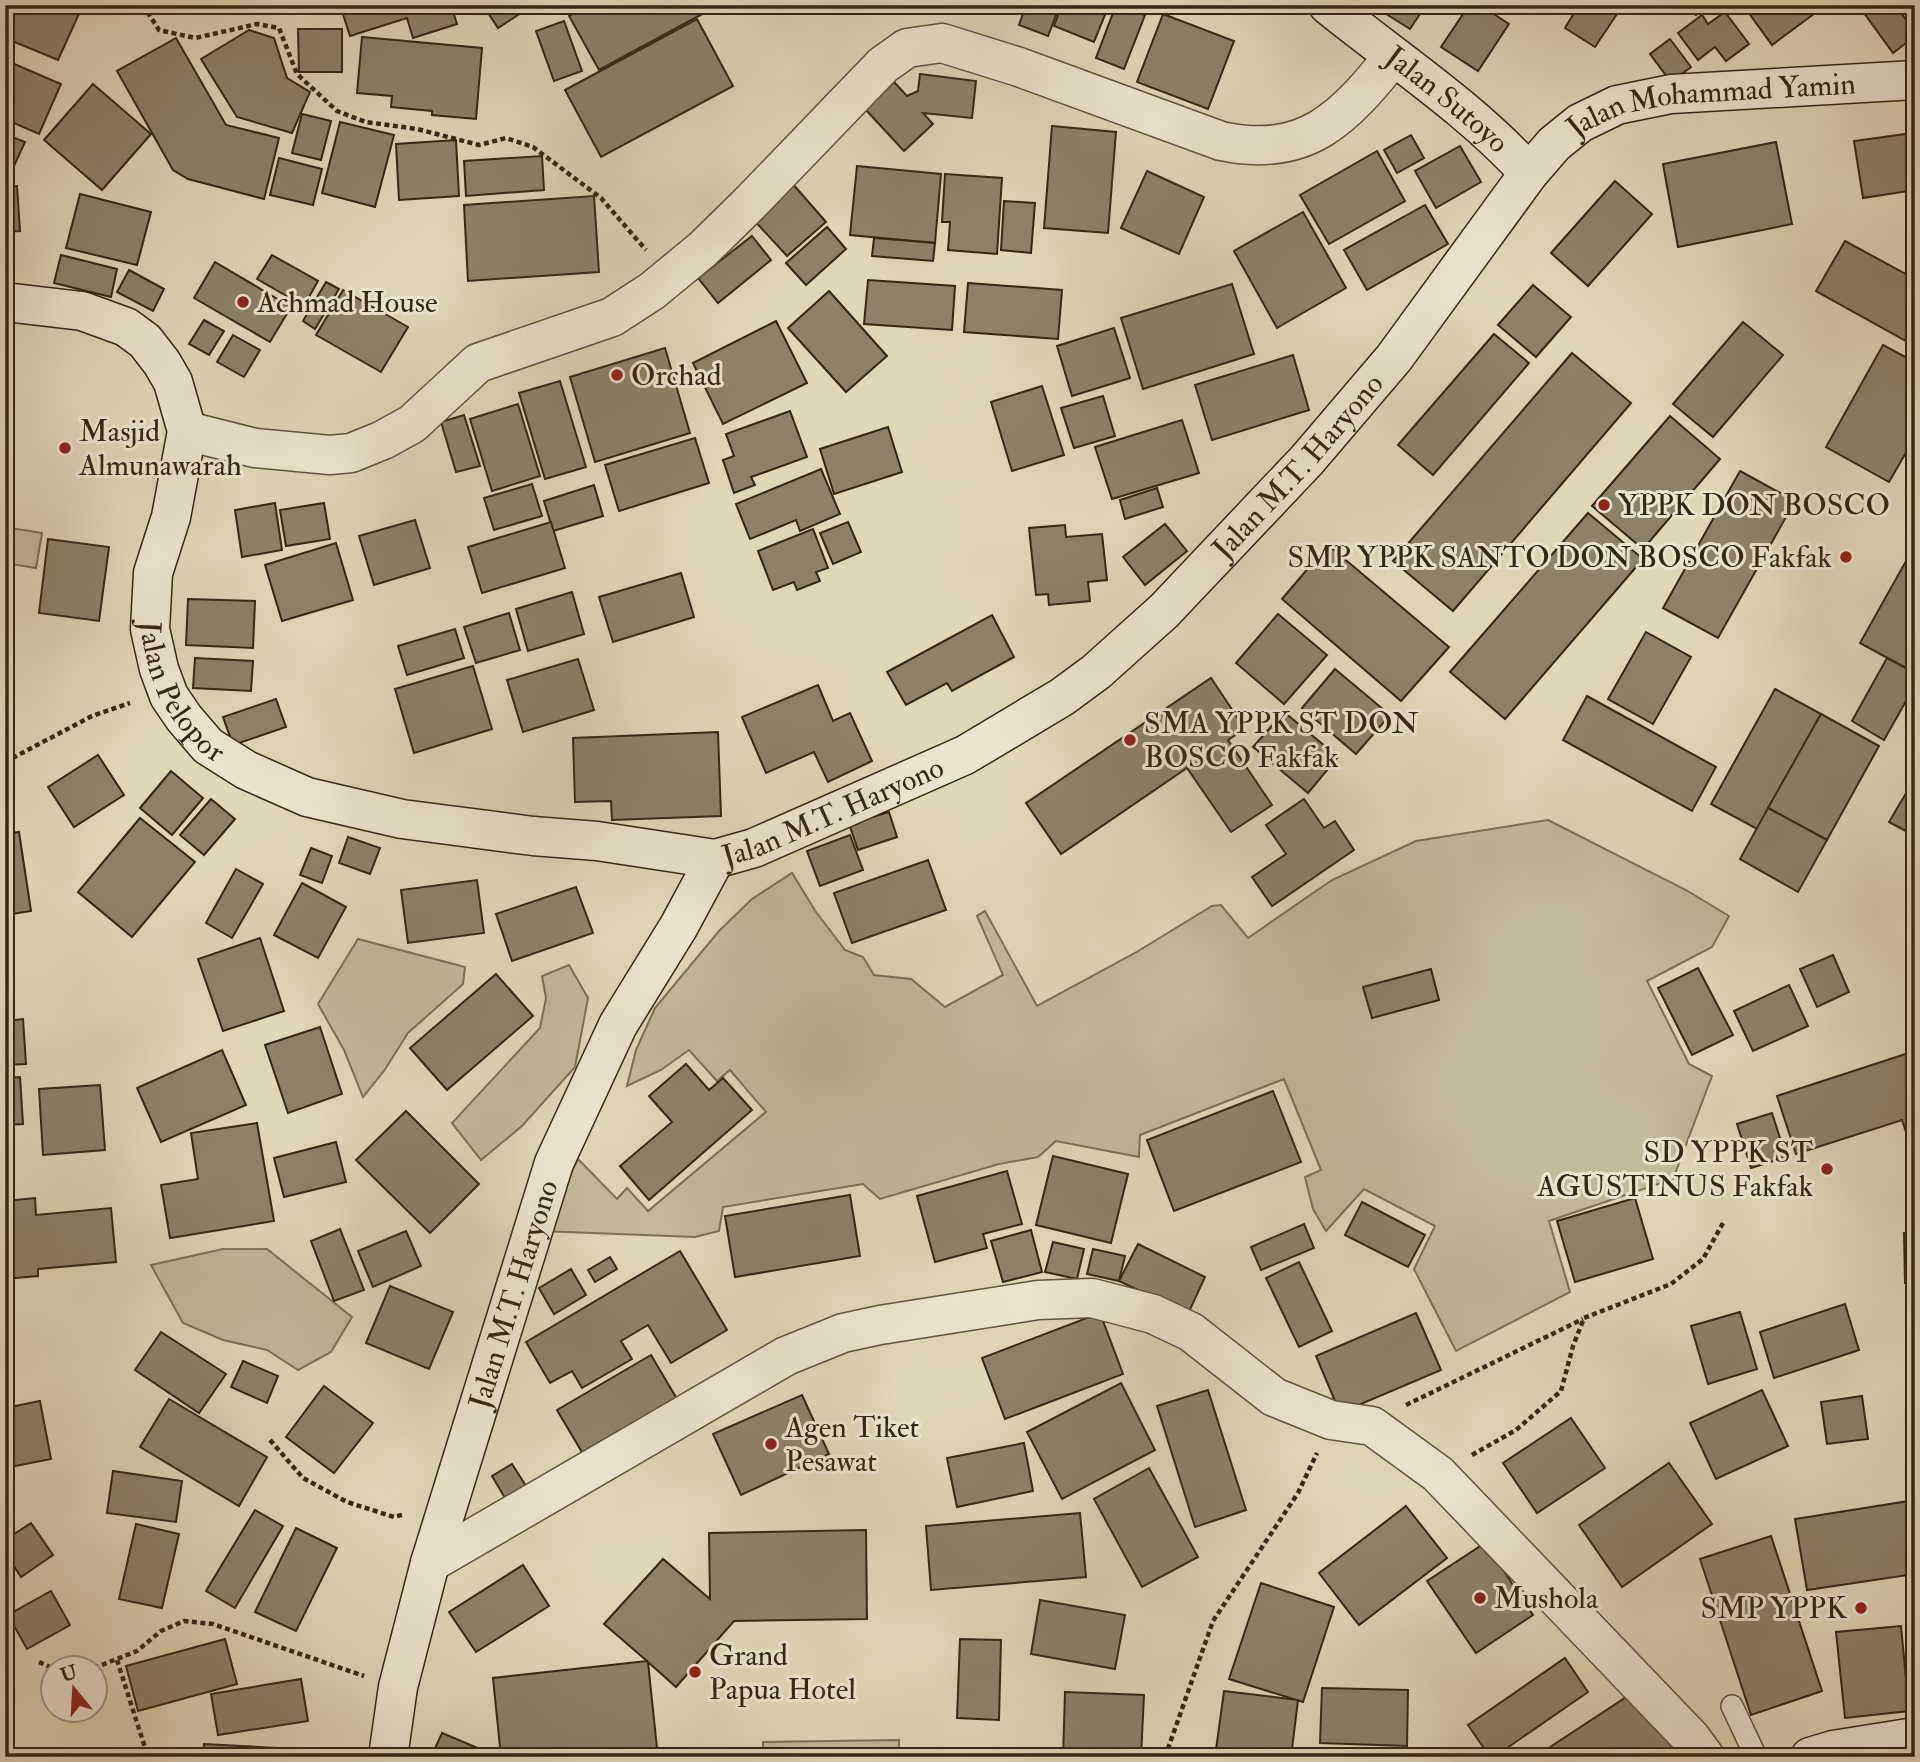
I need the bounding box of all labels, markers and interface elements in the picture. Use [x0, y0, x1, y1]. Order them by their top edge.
street label: Jalan Sutoyo [1377, 37, 1517, 161]
street label: Jalan Mohammad Yamin [1558, 65, 1857, 146]
place label: Achmad House [256, 284, 438, 321]
marker: Achmad House [235, 294, 251, 310]
place label: Orchad [631, 357, 722, 394]
street label: Jalan M.T. Haryono [1204, 366, 1391, 568]
marker: Orchad [609, 367, 625, 383]
place label: Masjid Almunawarah [78, 413, 242, 484]
marker: Masjid Almunawarah [57, 440, 73, 456]
place label: YPPK DON BOSCO [1618, 487, 1890, 524]
marker: YPPK DON BOSCO [1596, 497, 1612, 513]
place label: SMP YPPK SANTO DON BOSCO Fakfak [1287, 539, 1832, 576]
marker: SMP YPPK SANTO DON BOSCO Fakfak [1838, 549, 1854, 565]
street label: Jalan Pelopor [131, 619, 232, 770]
place label: SMA YPPK ST DON BOSCO Fakfak [1144, 705, 1419, 776]
marker: SMA YPPK ST DON BOSCO Fakfak [1122, 732, 1138, 748]
street label: Jalan M.T. Haryono [717, 748, 949, 875]
place label: SD YPPK ST AGUSTINUS Fakfak [1536, 1134, 1813, 1205]
marker: SD YPPK ST AGUSTINUS Fakfak [1819, 1161, 1835, 1177]
street label: Jalan M.T. Haryono [460, 1175, 566, 1414]
place label: Agen Tiket Pesawat [784, 1409, 919, 1480]
marker: Agen Tiket Pesawat [763, 1436, 779, 1452]
place label: Mushola [1494, 1580, 1599, 1617]
marker: Mushola [1472, 1590, 1488, 1606]
place label: SMP YPPK [1701, 1590, 1848, 1627]
marker: SMP YPPK [1853, 1600, 1869, 1616]
place label: Grand Papua Hotel [709, 1637, 856, 1708]
north arrow [38, 1654, 108, 1724]
text: U [58, 1660, 80, 1688]
marker: Grand Papua Hotel [687, 1664, 703, 1680]

